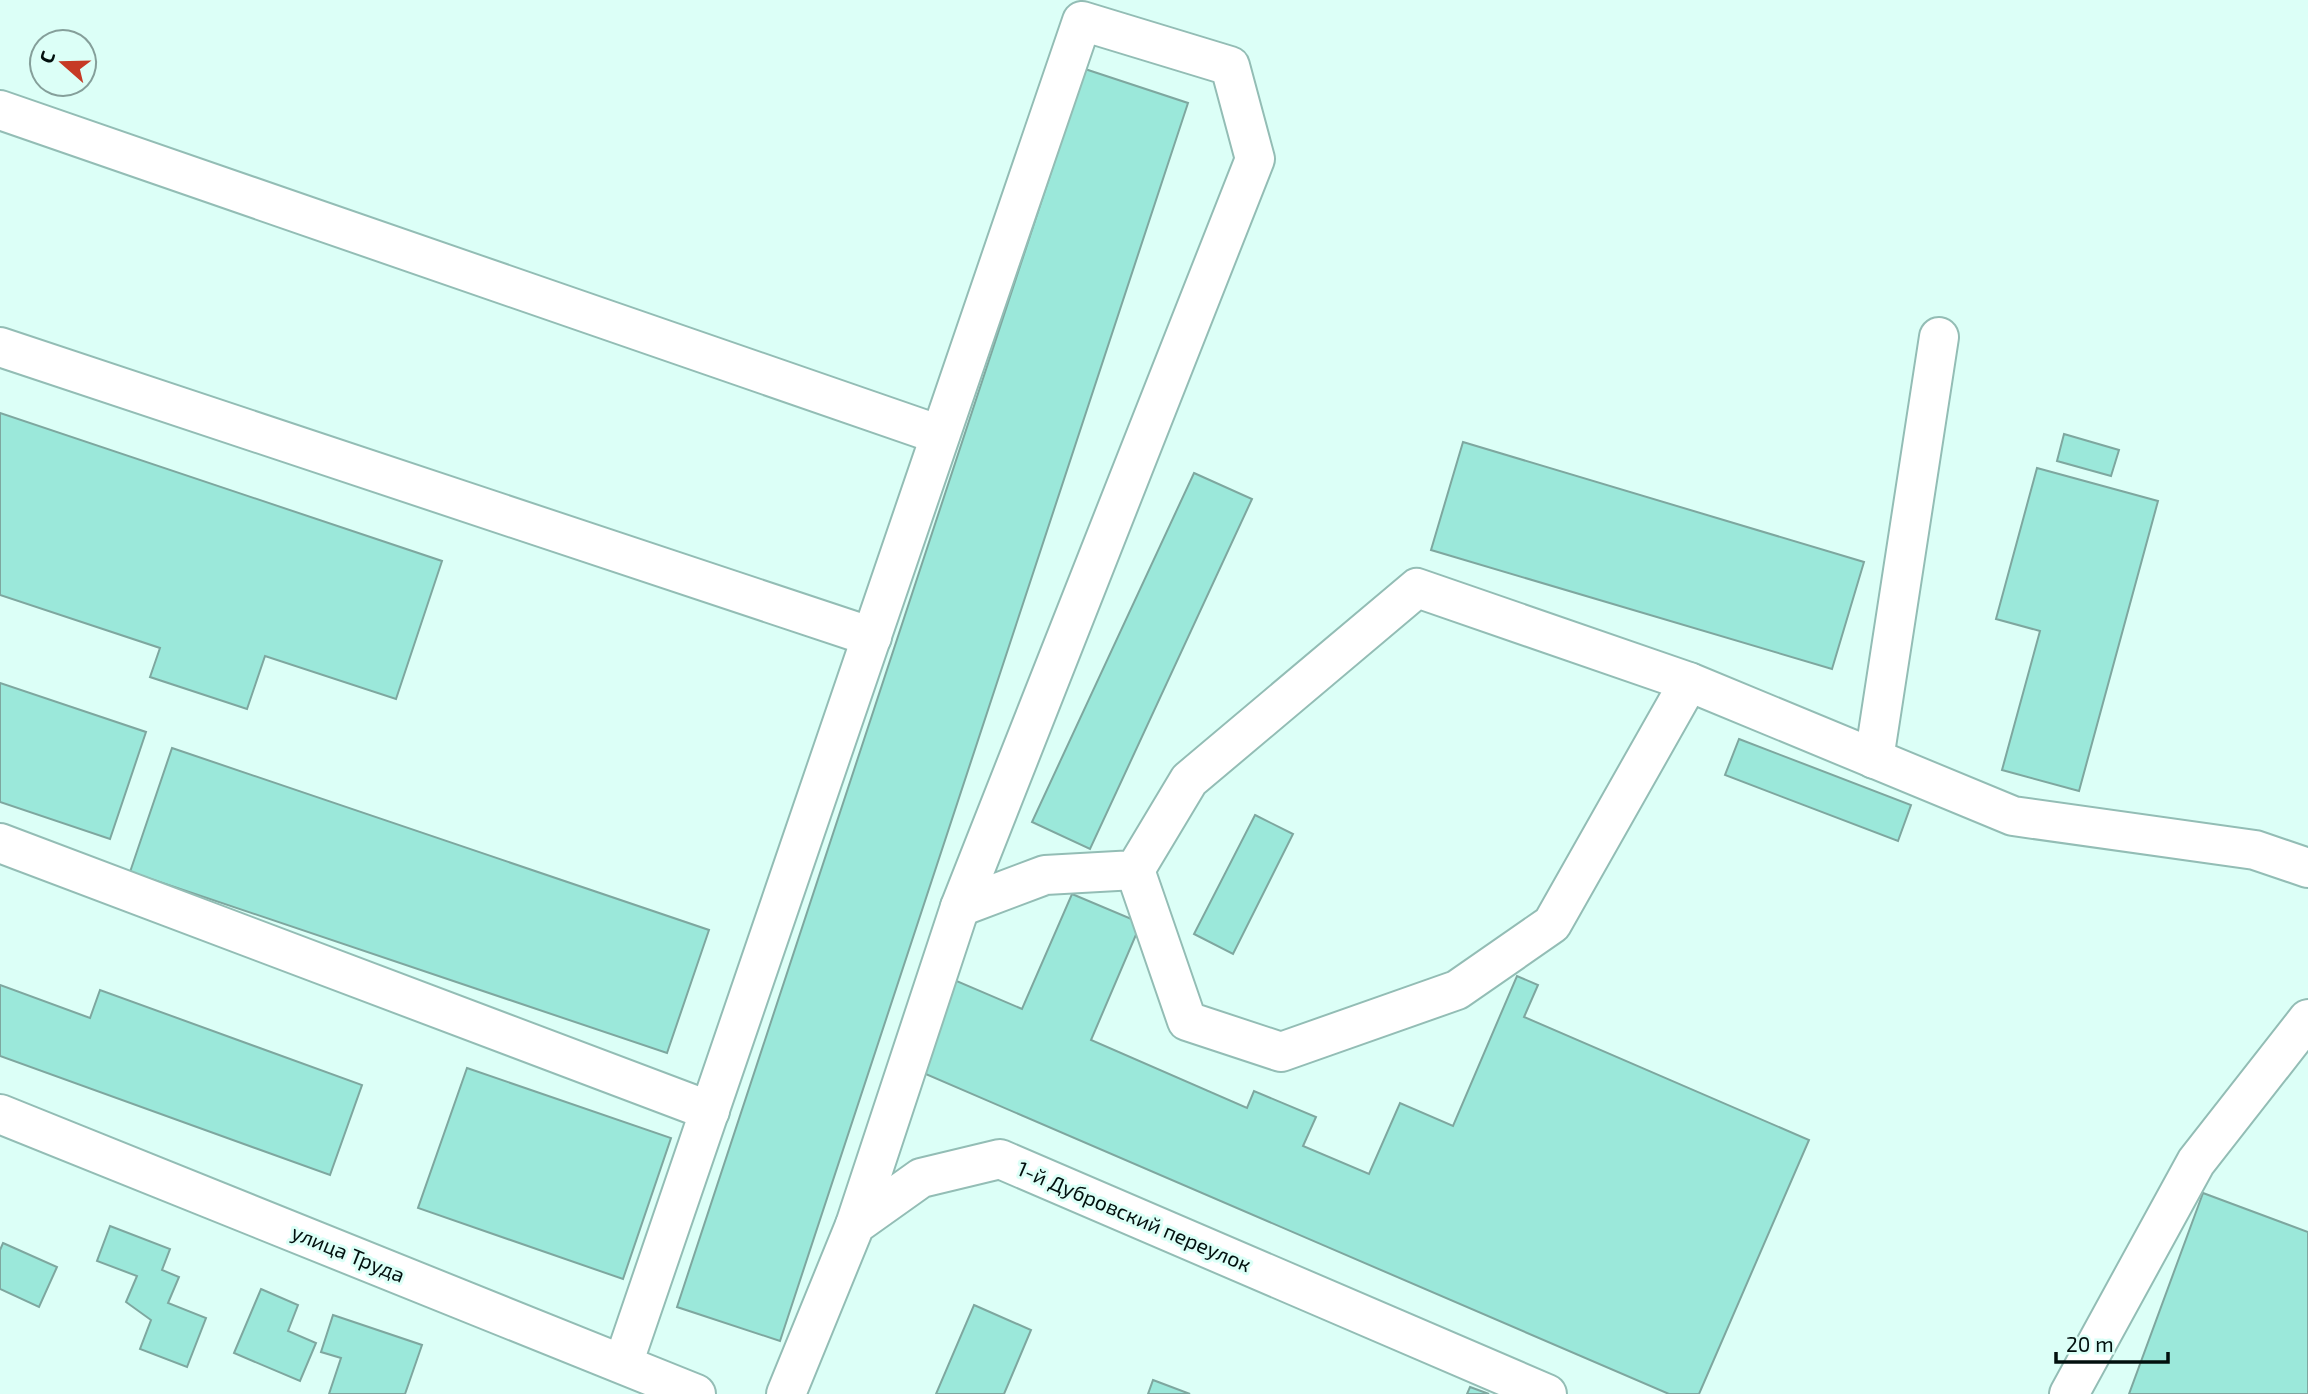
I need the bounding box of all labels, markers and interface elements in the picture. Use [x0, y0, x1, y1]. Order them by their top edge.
north arrow [28, 28, 98, 98]
text: С [34, 48, 59, 66]
street label: 1-й Дубровский переулок [1014, 1155, 1255, 1277]
street label: улица Труда [288, 1219, 409, 1288]
scale bar [2056, 1320, 2168, 1364]
text: 20 m [2066, 1331, 2114, 1356]

